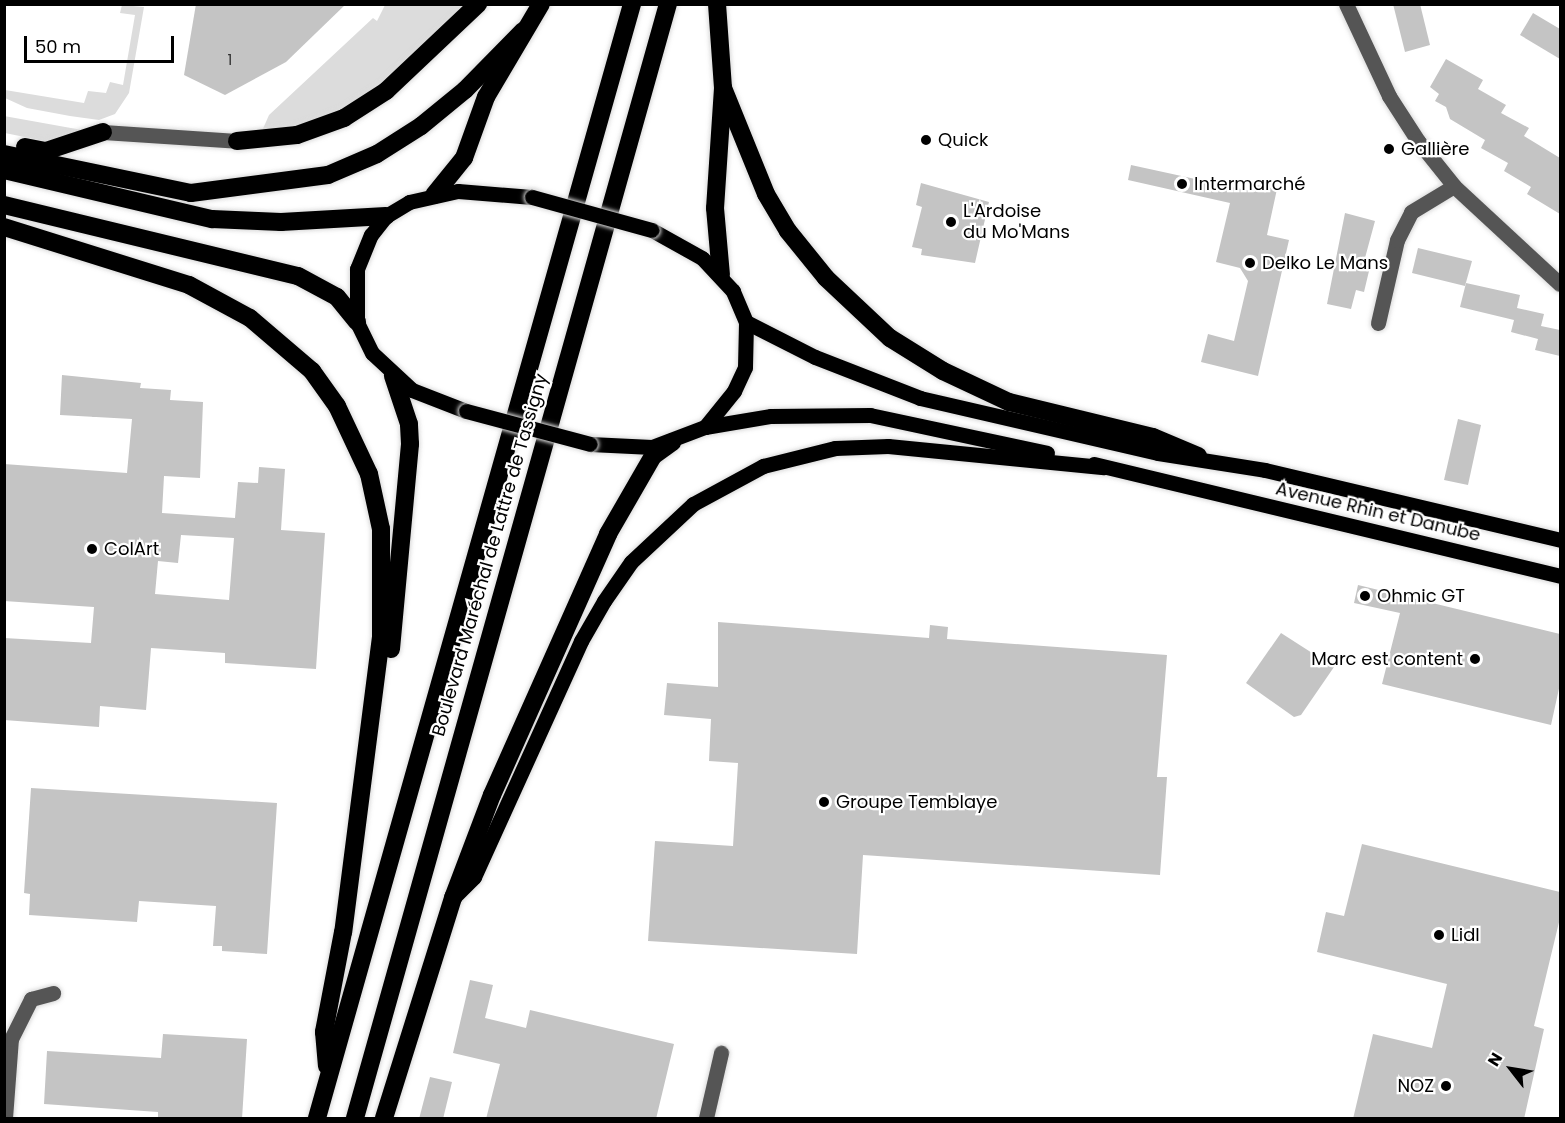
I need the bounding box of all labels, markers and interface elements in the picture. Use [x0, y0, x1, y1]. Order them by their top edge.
scale bar [27, 24, 177, 62]
text: 50 m [35, 34, 81, 59]
house number: 1 [228, 51, 232, 69]
place label: Quick [938, 129, 988, 151]
marker: Quick [919, 133, 933, 147]
place label: Gallière [1401, 138, 1469, 160]
marker: Gallière [1382, 142, 1396, 156]
place label: Intermarché [1194, 173, 1305, 195]
marker: Intermarché [1175, 177, 1189, 191]
place label: L'Ardoise du Mo'Mans [963, 201, 1070, 244]
marker: L'Ardoise du Mo'Mans [944, 215, 958, 229]
place label: Delko Le Mans [1262, 252, 1388, 274]
marker: Delko Le Mans [1243, 256, 1257, 270]
street label: Boulevard Maréchal de Lattre de Tassigny [428, 371, 552, 739]
street label: Avenue Rhin et Danube [1274, 478, 1482, 546]
place label: ColArt [104, 538, 159, 560]
marker: ColArt [85, 542, 99, 556]
place label: Ohmic GT [1377, 585, 1465, 607]
marker: Ohmic GT [1358, 589, 1372, 603]
place label: Marc est content [1311, 648, 1463, 670]
marker: Marc est content [1468, 652, 1482, 666]
place label: Groupe Temblaye [836, 791, 997, 813]
marker: Groupe Temblaye [817, 795, 831, 809]
place label: Lidl [1451, 924, 1480, 946]
marker: Lidl [1432, 928, 1446, 942]
north arrow [1481, 1039, 1541, 1099]
text: N [1482, 1048, 1508, 1071]
place label: NOZ [1397, 1075, 1434, 1097]
marker: NOZ [1439, 1079, 1453, 1093]

